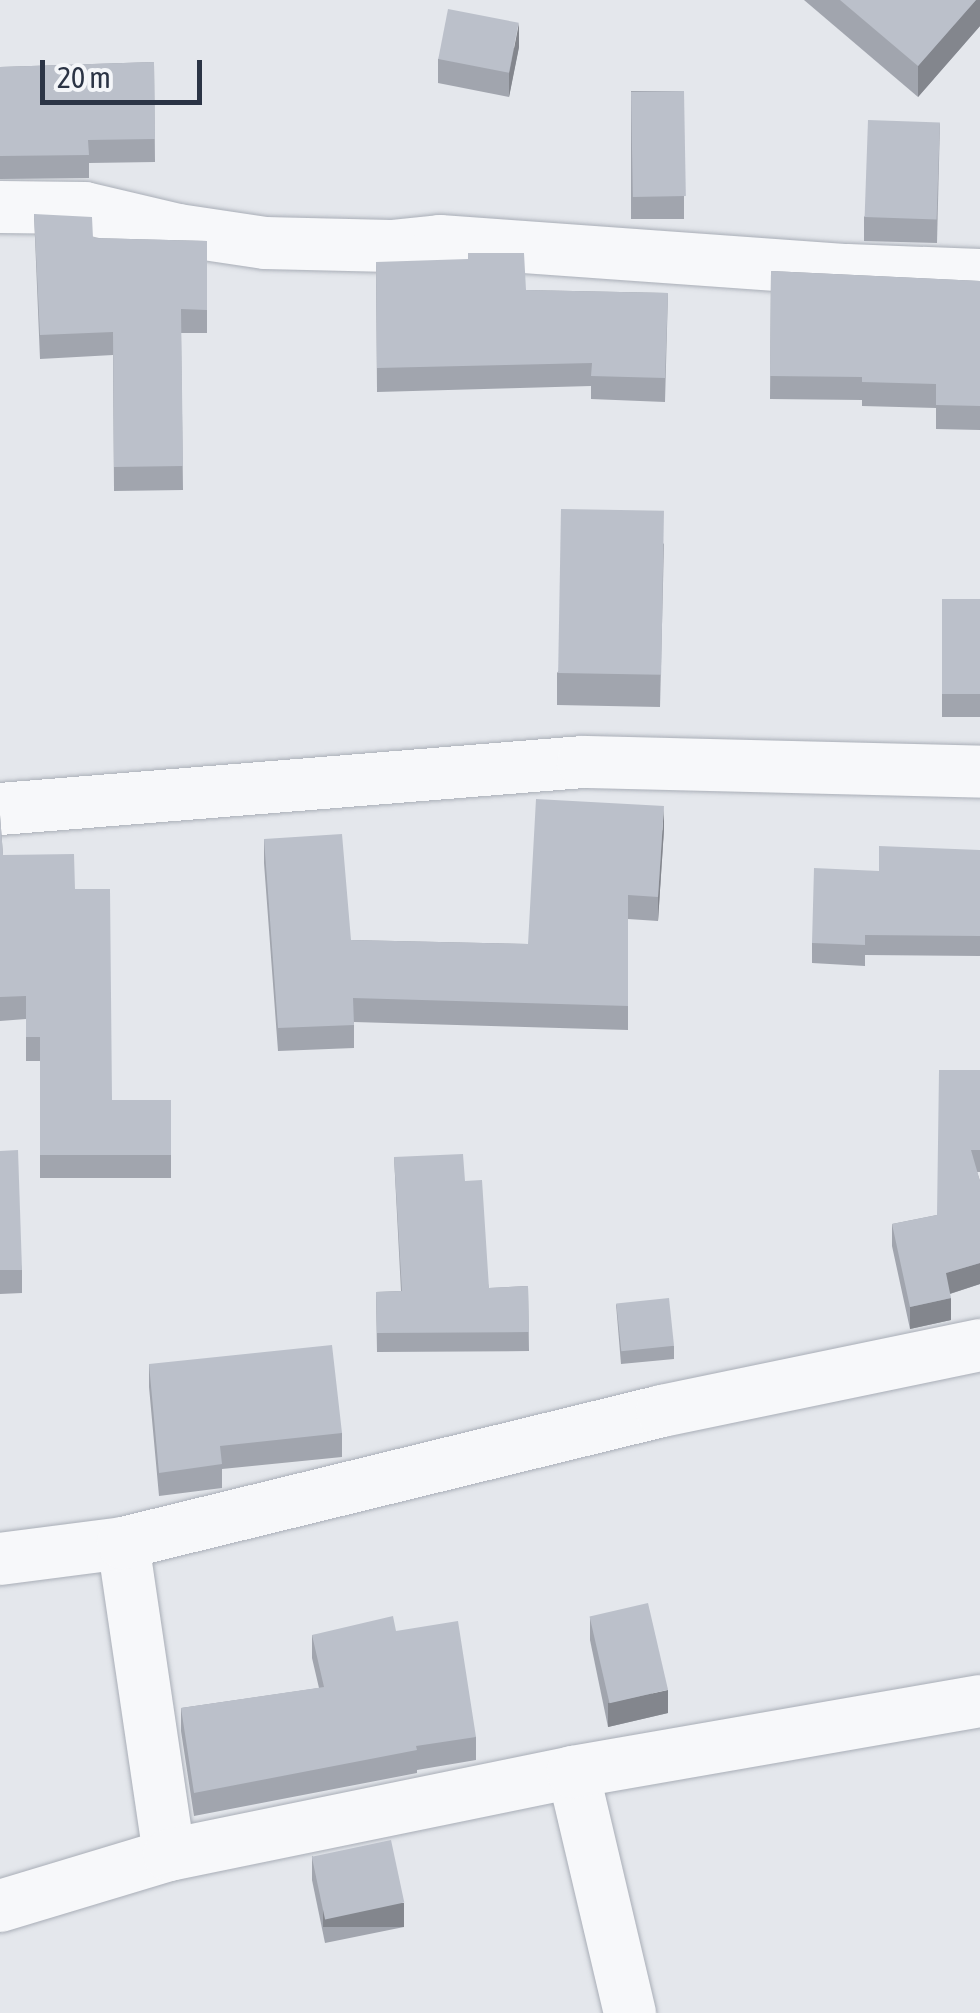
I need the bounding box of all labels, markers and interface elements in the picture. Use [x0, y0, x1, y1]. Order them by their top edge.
scale bar [45, 40, 208, 102]
text: 20 m [57, 60, 111, 94]

